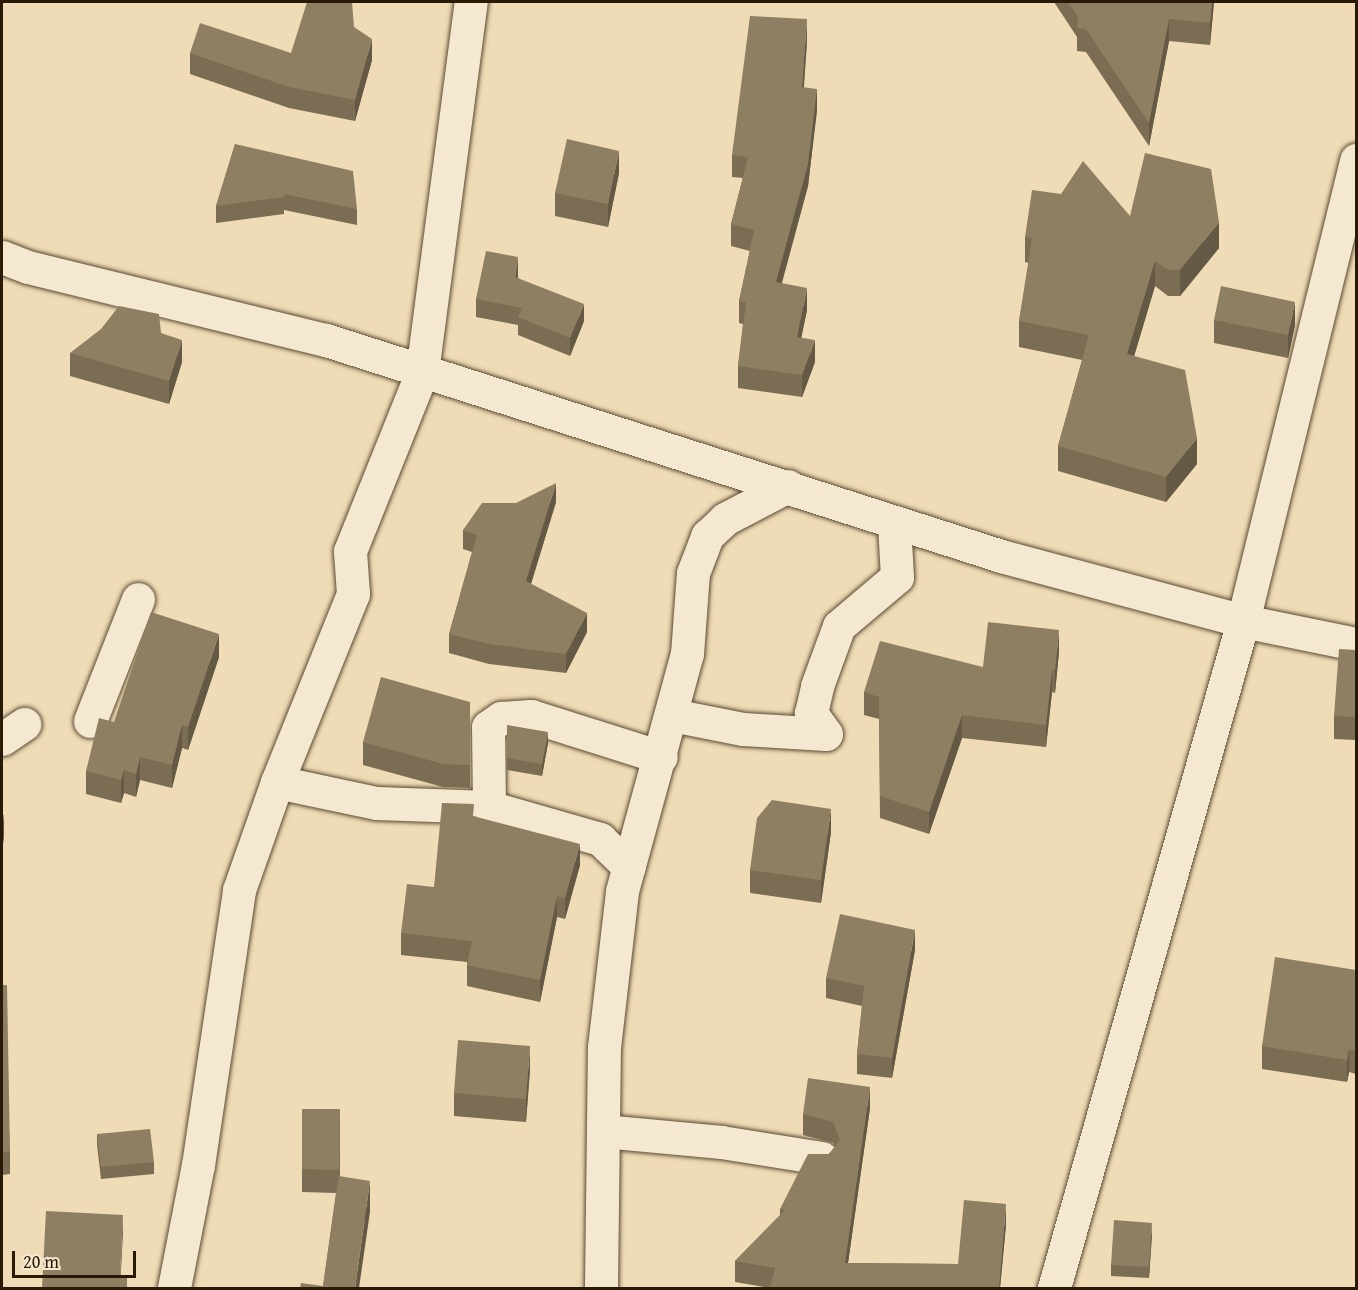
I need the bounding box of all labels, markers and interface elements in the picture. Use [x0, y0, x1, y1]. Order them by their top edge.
scale bar [15, 1239, 140, 1277]
text: 20 m [23, 1248, 59, 1275]

